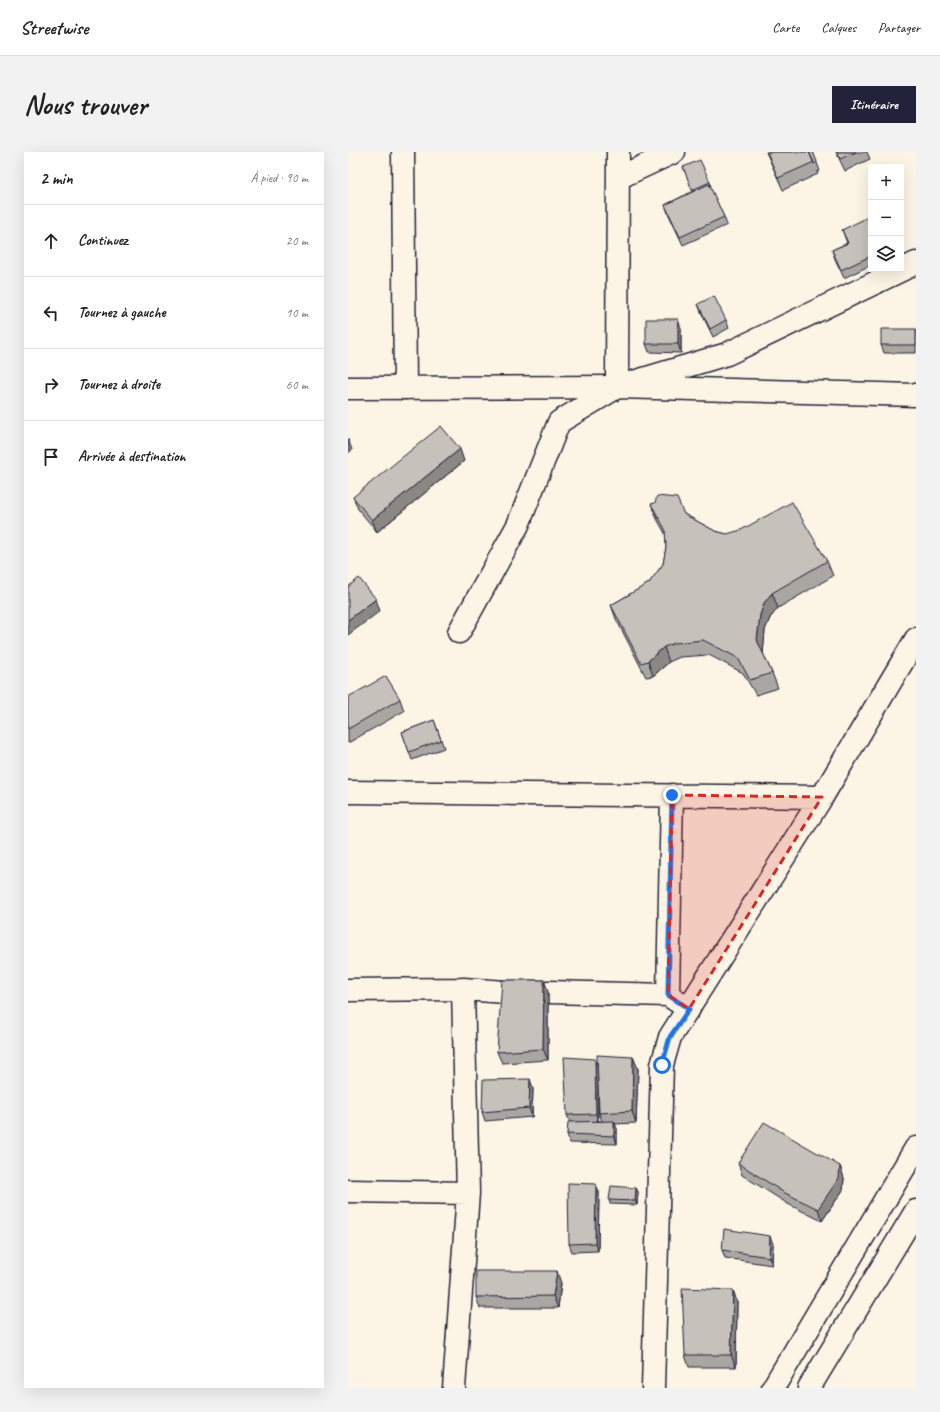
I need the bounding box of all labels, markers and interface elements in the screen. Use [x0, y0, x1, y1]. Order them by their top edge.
text: Streetwise [20, 16, 88, 40]
text: Carte [772, 19, 799, 36]
text: Calques [821, 19, 856, 36]
text: Partager [878, 19, 920, 36]
button: Itinéraire [832, 86, 916, 123]
text: Nous trouver [24, 87, 147, 122]
map controls [868, 164, 904, 272]
button: + [868, 164, 904, 200]
text: 2 min [40, 168, 73, 189]
text: À pied · 90 m [251, 170, 308, 186]
button: − [868, 200, 904, 236]
icon: ahead [40, 230, 62, 252]
text: Continuez [78, 231, 128, 250]
text: 20 m [286, 233, 308, 249]
button: layers [868, 236, 904, 272]
icon: left [40, 302, 62, 324]
text: Tournez à gauche [78, 303, 165, 322]
text: 10 m [286, 305, 308, 321]
icon: right [40, 374, 62, 396]
text: Tournez à droite [78, 375, 160, 394]
text: 60 m [286, 377, 308, 393]
icon: arrive [40, 446, 62, 468]
text: Arrivée à destination [78, 447, 186, 466]
route end [663, 786, 681, 804]
route start [653, 1056, 671, 1074]

